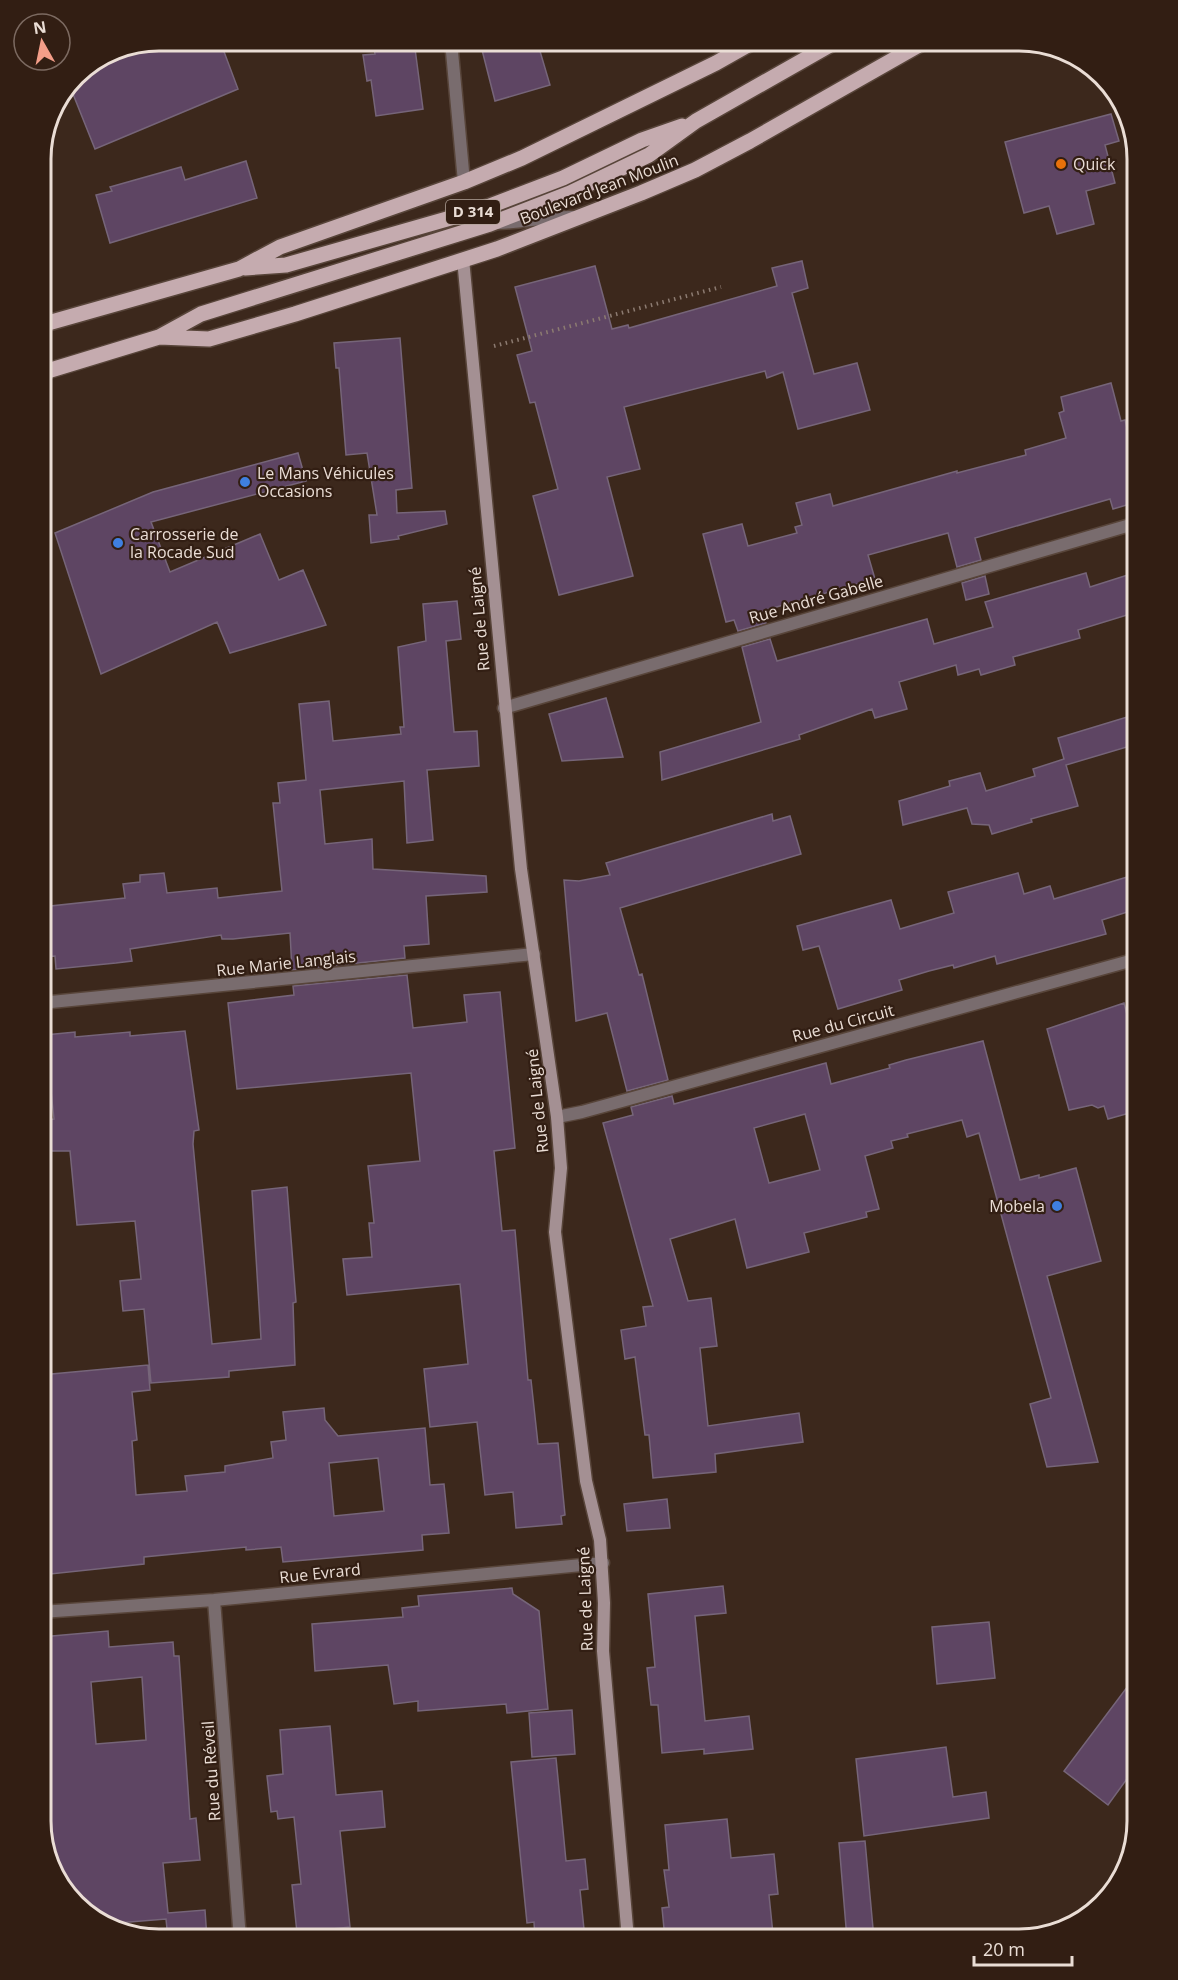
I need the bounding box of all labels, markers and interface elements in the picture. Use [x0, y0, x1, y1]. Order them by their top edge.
north arrow [12, 12, 72, 72]
text: N [32, 15, 48, 39]
street label: Boulevard Jean Moulin [517, 149, 681, 229]
place label: Quick [1073, 153, 1116, 175]
marker: Quick [1054, 157, 1068, 171]
road number: D 314 [446, 200, 500, 224]
place label: Le Mans Véhicules Occasions [257, 462, 394, 502]
marker: Le Mans Véhicules Occasions [238, 475, 252, 489]
place label: Carrosserie de la Rocade Sud [130, 523, 238, 563]
marker: Carrosserie de la Rocade Sud [111, 536, 125, 550]
street label: Rue de Laigné [463, 566, 495, 672]
street label: Rue André Gabelle [746, 569, 886, 629]
street label: Rue Marie Langlais [215, 945, 357, 981]
street label: Rue du Circuit [790, 999, 897, 1047]
street label: Rue de Laigné [521, 1048, 553, 1154]
place label: Mobela [989, 1195, 1045, 1217]
marker: Mobela [1050, 1199, 1064, 1213]
street label: Rue de Laigné [572, 1546, 598, 1652]
street label: Rue Evrard [278, 1558, 362, 1588]
street label: Rue du Réveil [197, 1720, 225, 1822]
scale bar [974, 1929, 1072, 1967]
text: 20 m [983, 1937, 1025, 1961]

